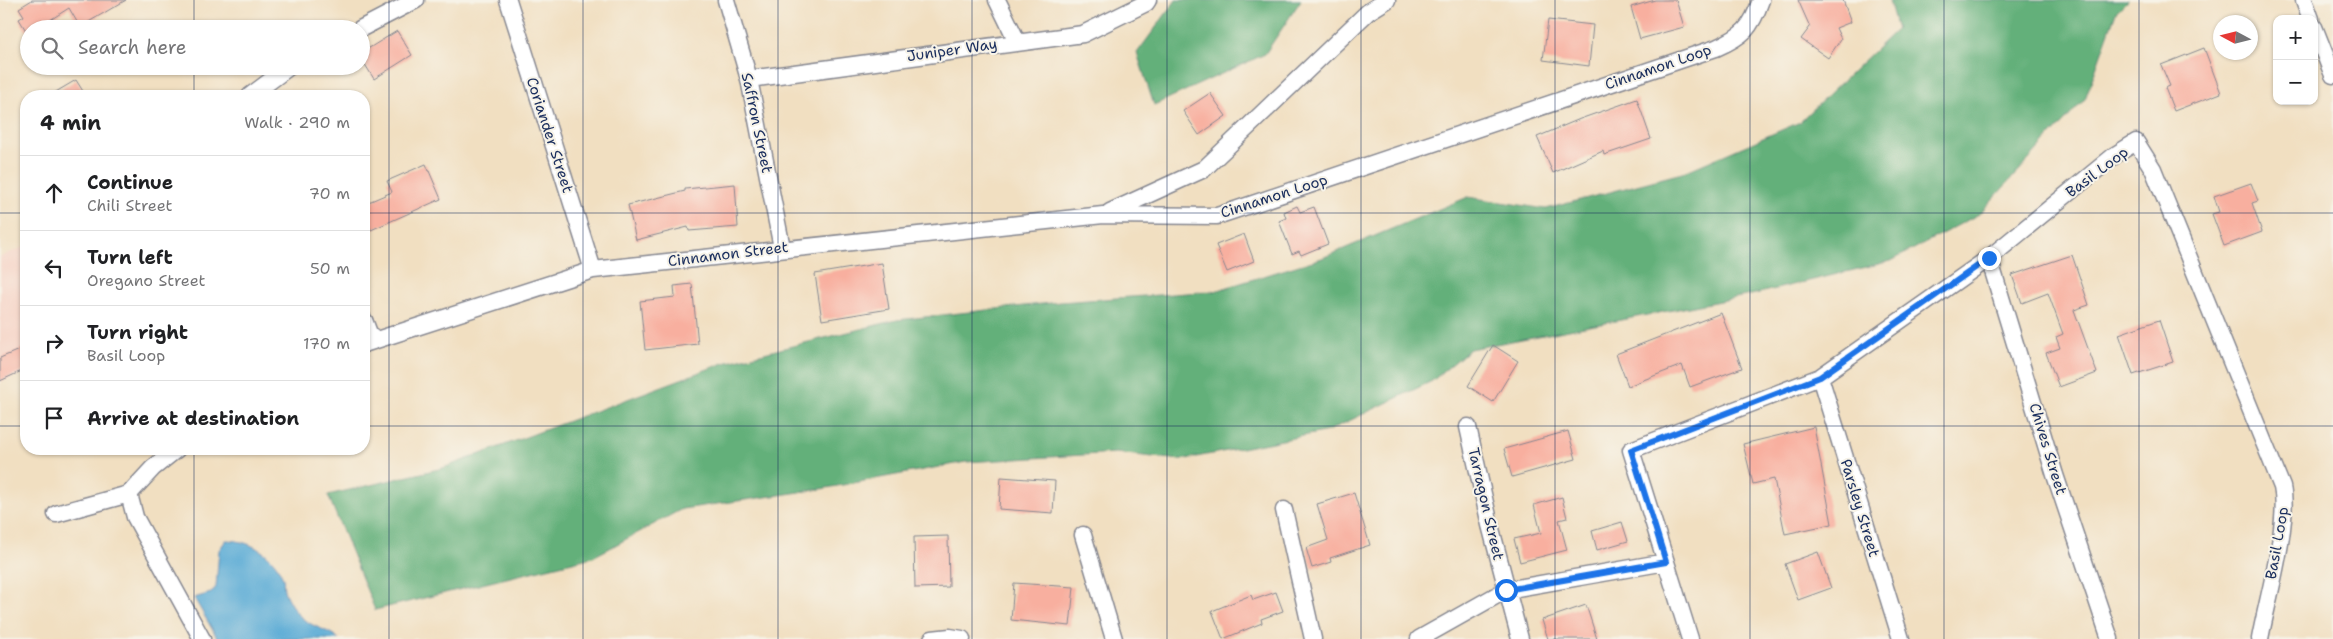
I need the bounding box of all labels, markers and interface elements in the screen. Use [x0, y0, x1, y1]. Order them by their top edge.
north arrow [2213, 15, 2258, 60]
map controls [2273, 15, 2318, 105]
button: + [2273, 15, 2318, 60]
search box [20, 20, 370, 75]
icon: search [38, 34, 66, 62]
street label: Juniper Way [906, 34, 998, 66]
text: Search here [78, 35, 187, 60]
street label: Cinnamon Loop [1602, 39, 1714, 95]
button: − [2273, 60, 2318, 105]
street label: Saffron Street [737, 71, 777, 175]
street label: Coriander Street [522, 75, 578, 195]
text: 4 min [40, 109, 101, 137]
text: Walk · 290 m [244, 112, 350, 133]
street label: Basil Loop [2062, 142, 2132, 202]
street label: Cinnamon Loop [1218, 169, 1330, 223]
text: Continue [87, 170, 173, 195]
icon: ahead [40, 179, 68, 207]
text: 70 m [309, 183, 350, 204]
text: Chili Street [87, 195, 173, 216]
street label: Cinnamon Street [667, 237, 789, 271]
text: Turn left [87, 245, 173, 270]
route end [1978, 247, 2001, 270]
icon: left [40, 254, 68, 282]
text: 50 m [310, 258, 350, 279]
text: Oregano Street [87, 270, 206, 291]
text: Turn right [87, 320, 188, 345]
icon: right [40, 329, 68, 357]
text: 170 m [303, 333, 350, 354]
text: Basil Loop [87, 345, 165, 366]
street label: Chives Street [2025, 401, 2071, 497]
icon: arrive [40, 404, 68, 432]
text: Arrive at destination [87, 406, 299, 431]
street label: Tarragon Street [1463, 446, 1509, 562]
street label: Parsley Street [1836, 457, 1884, 559]
street label: Basil Loop [2261, 505, 2293, 581]
route start [1495, 579, 1518, 602]

